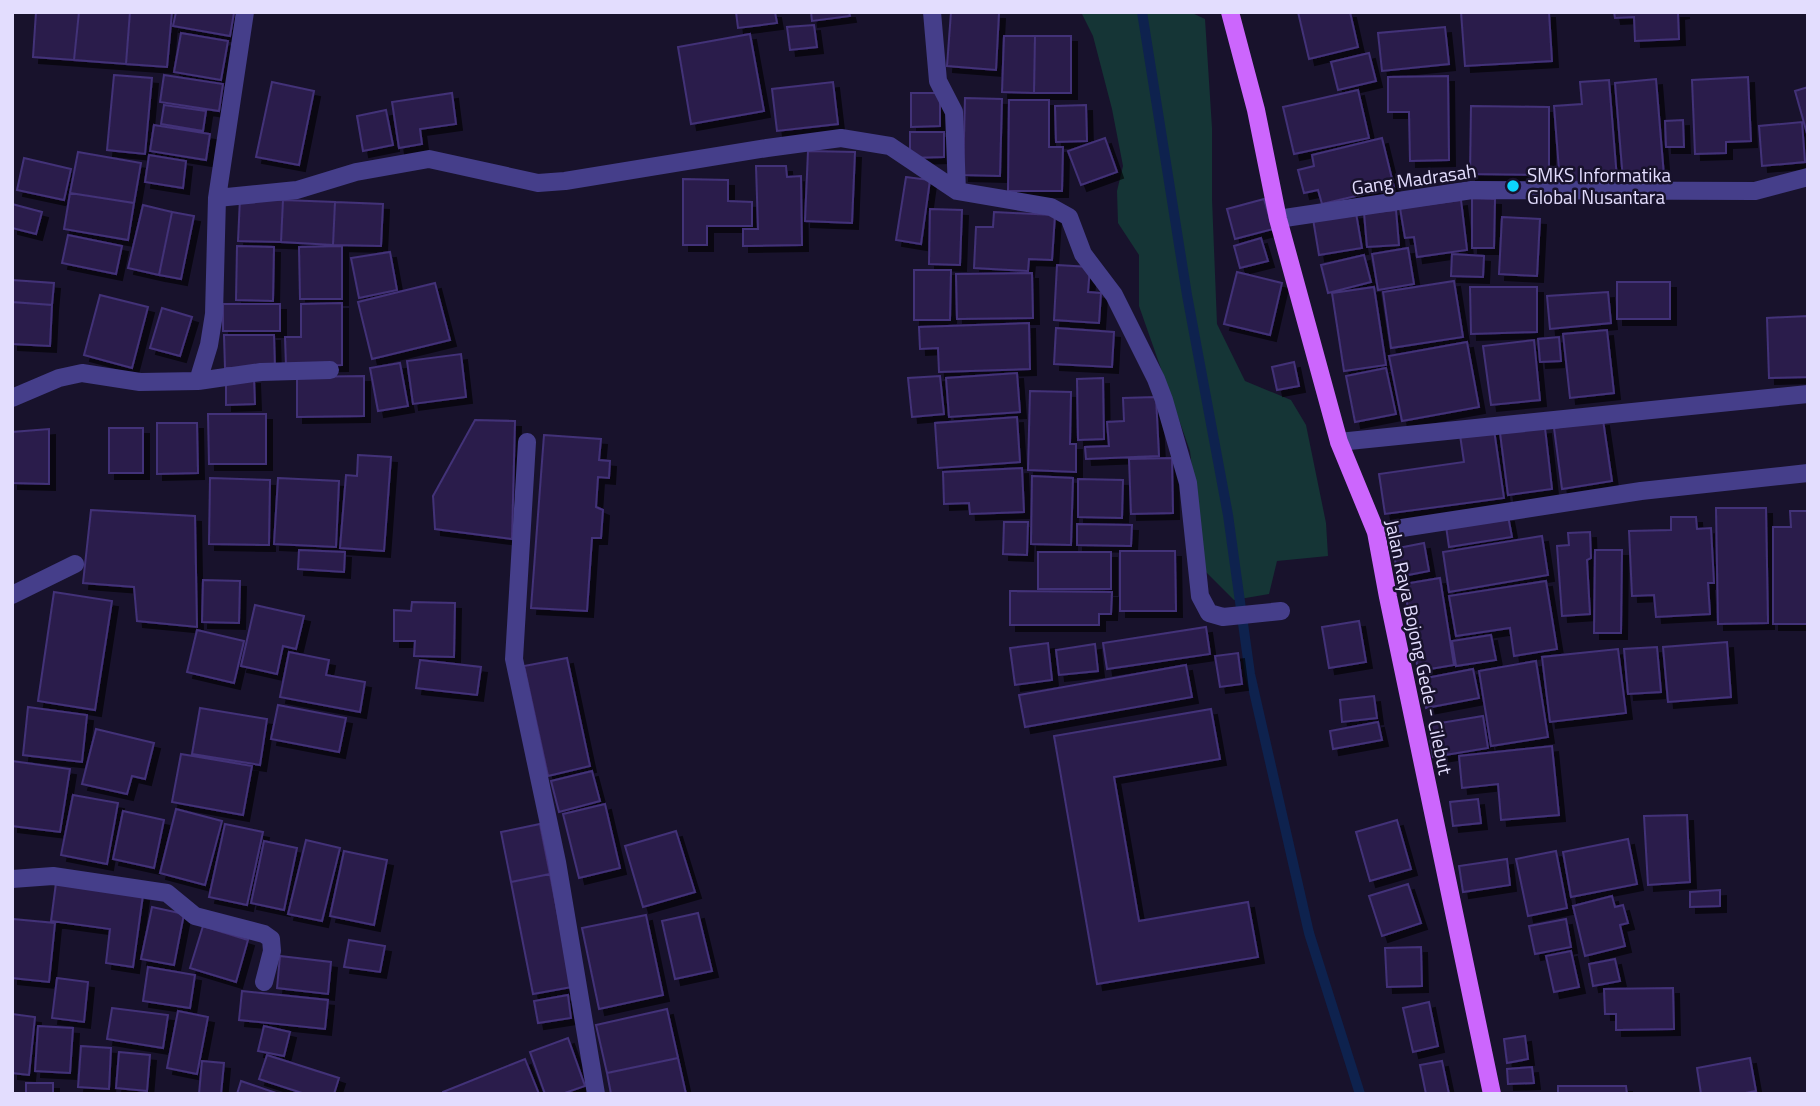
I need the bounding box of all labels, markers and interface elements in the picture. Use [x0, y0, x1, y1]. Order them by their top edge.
street label: Gang Madrasah [1350, 155, 1478, 202]
place label: SMKS Informatika Global Nusantara [1527, 160, 1671, 211]
marker: SMKS Informatika Global Nusantara [1505, 178, 1521, 194]
street label: Jalan Raya Bojong Gede - Cilebut [1378, 517, 1461, 777]

